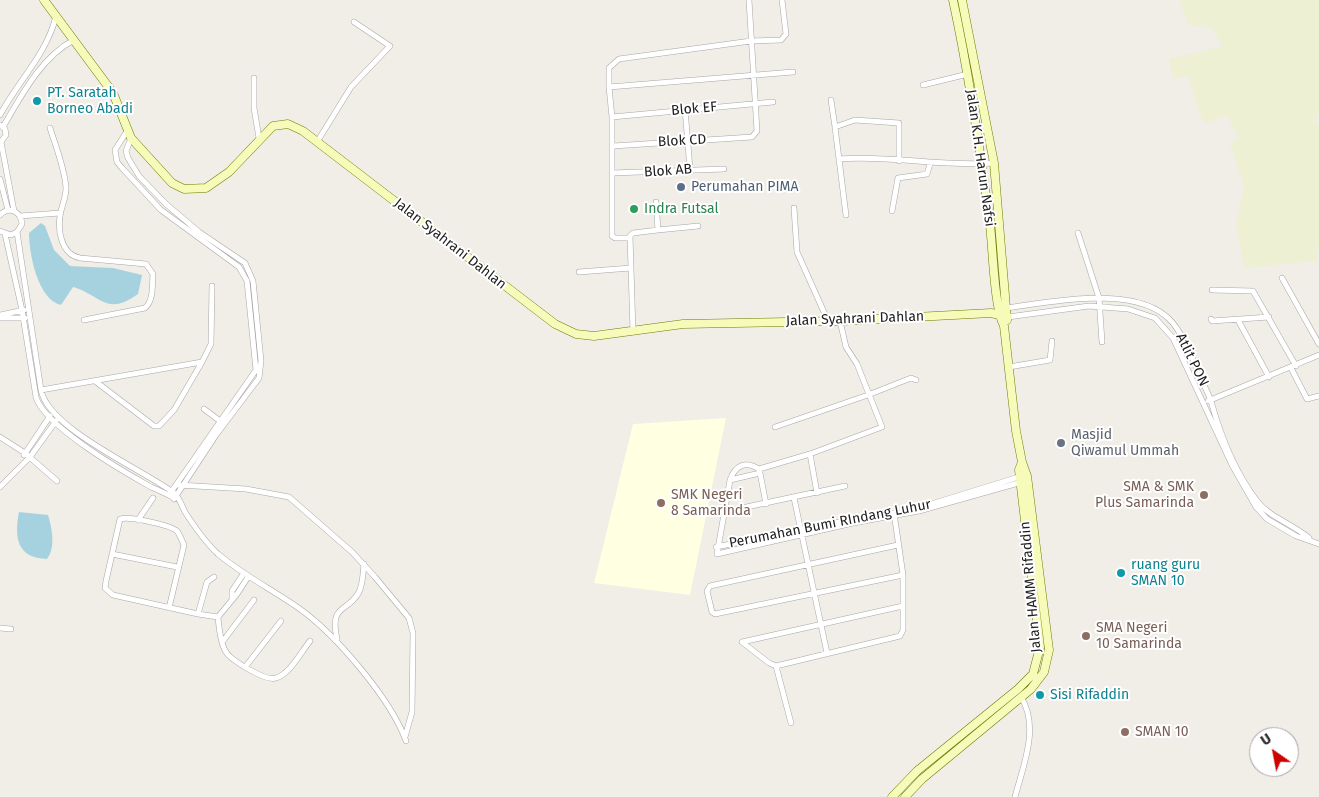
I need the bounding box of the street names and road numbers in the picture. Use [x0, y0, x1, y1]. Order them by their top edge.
street label: Jalan K.H. Harun Nafsi [962, 88, 998, 228]
street label: Blok EF [670, 99, 718, 119]
street label: Blok CD [657, 131, 707, 151]
street label: Blok AB [643, 161, 693, 181]
street label: Jalan Syahrani Dahlan [390, 195, 510, 293]
street label: Jalan Syahrani Dahlan [786, 308, 924, 330]
street label: Atlit PON [1172, 331, 1212, 389]
street label: Perumahan Bumi RIndang Luhur [728, 496, 932, 552]
street label: Jalan HAMM Rifaddin [1017, 521, 1045, 653]

